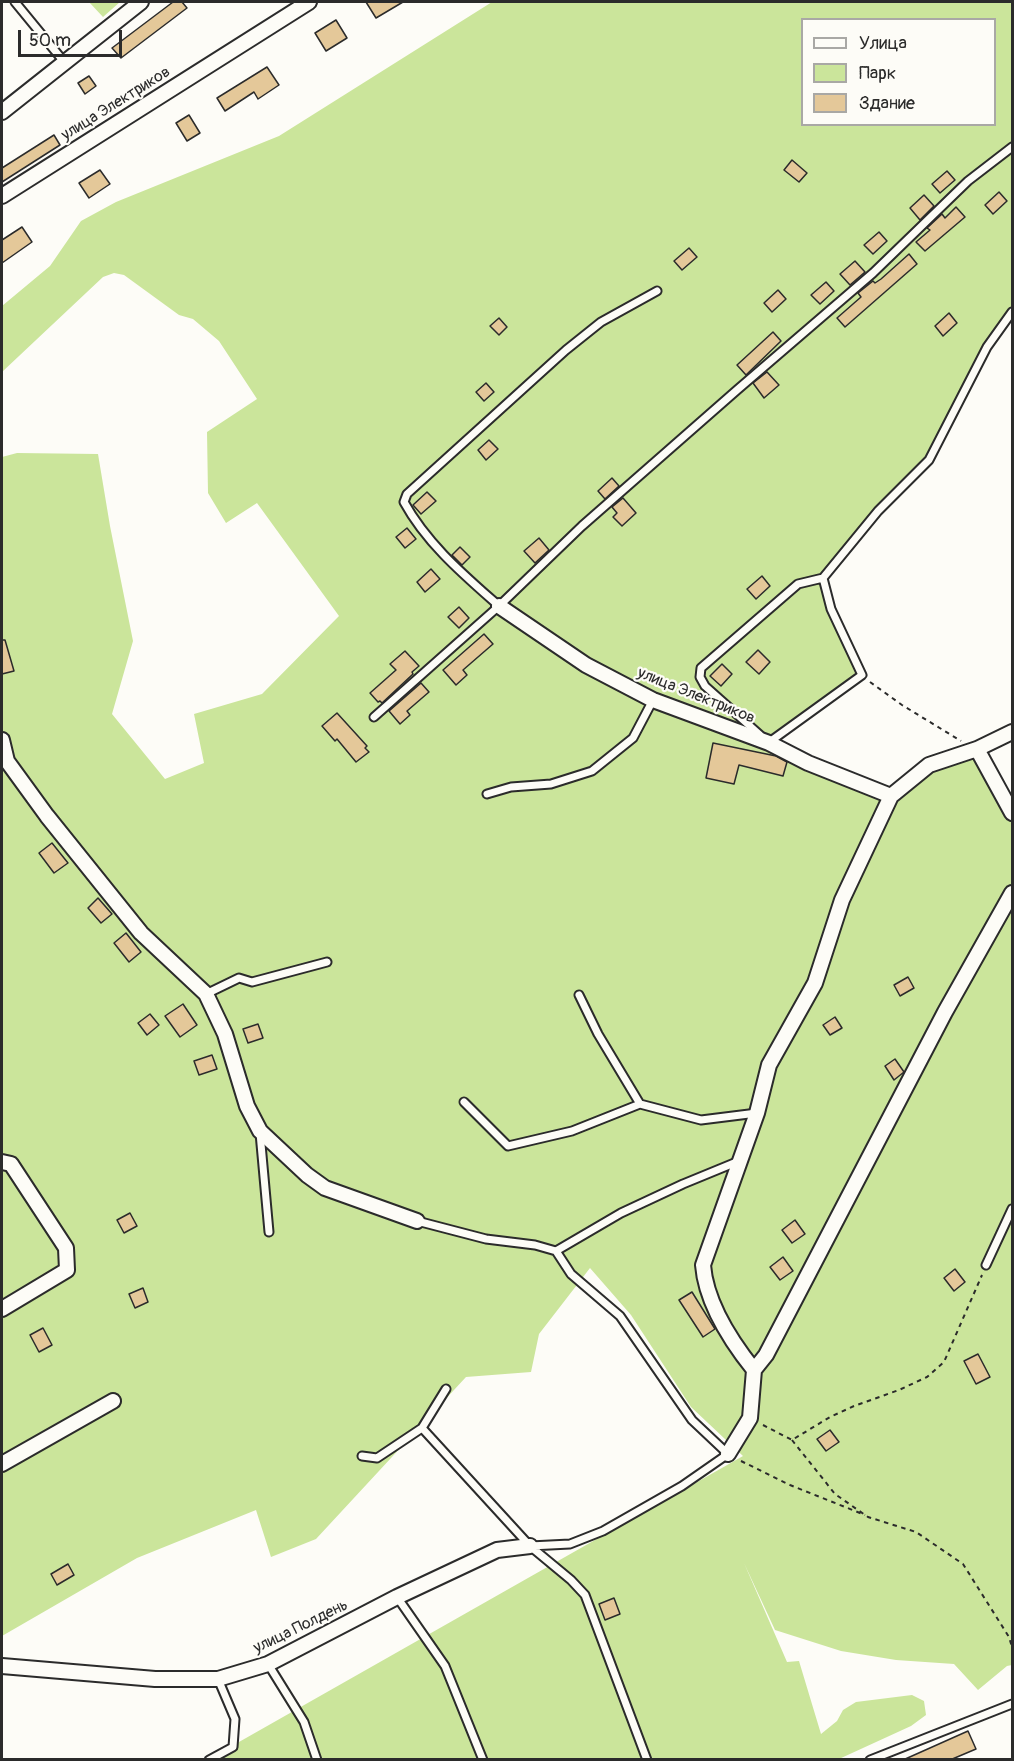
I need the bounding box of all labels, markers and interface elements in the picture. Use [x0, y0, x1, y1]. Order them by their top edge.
scale bar [21, 18, 124, 56]
legend [801, 18, 996, 126]
text: 50 m [29, 29, 71, 52]
text: Улица [859, 32, 907, 55]
text: Парк [859, 62, 896, 85]
street label: улица Электриков [58, 63, 174, 145]
text: Здание [859, 92, 915, 115]
street label: улица Электриков [635, 664, 757, 728]
street label: улица Полдень [251, 1596, 351, 1658]

